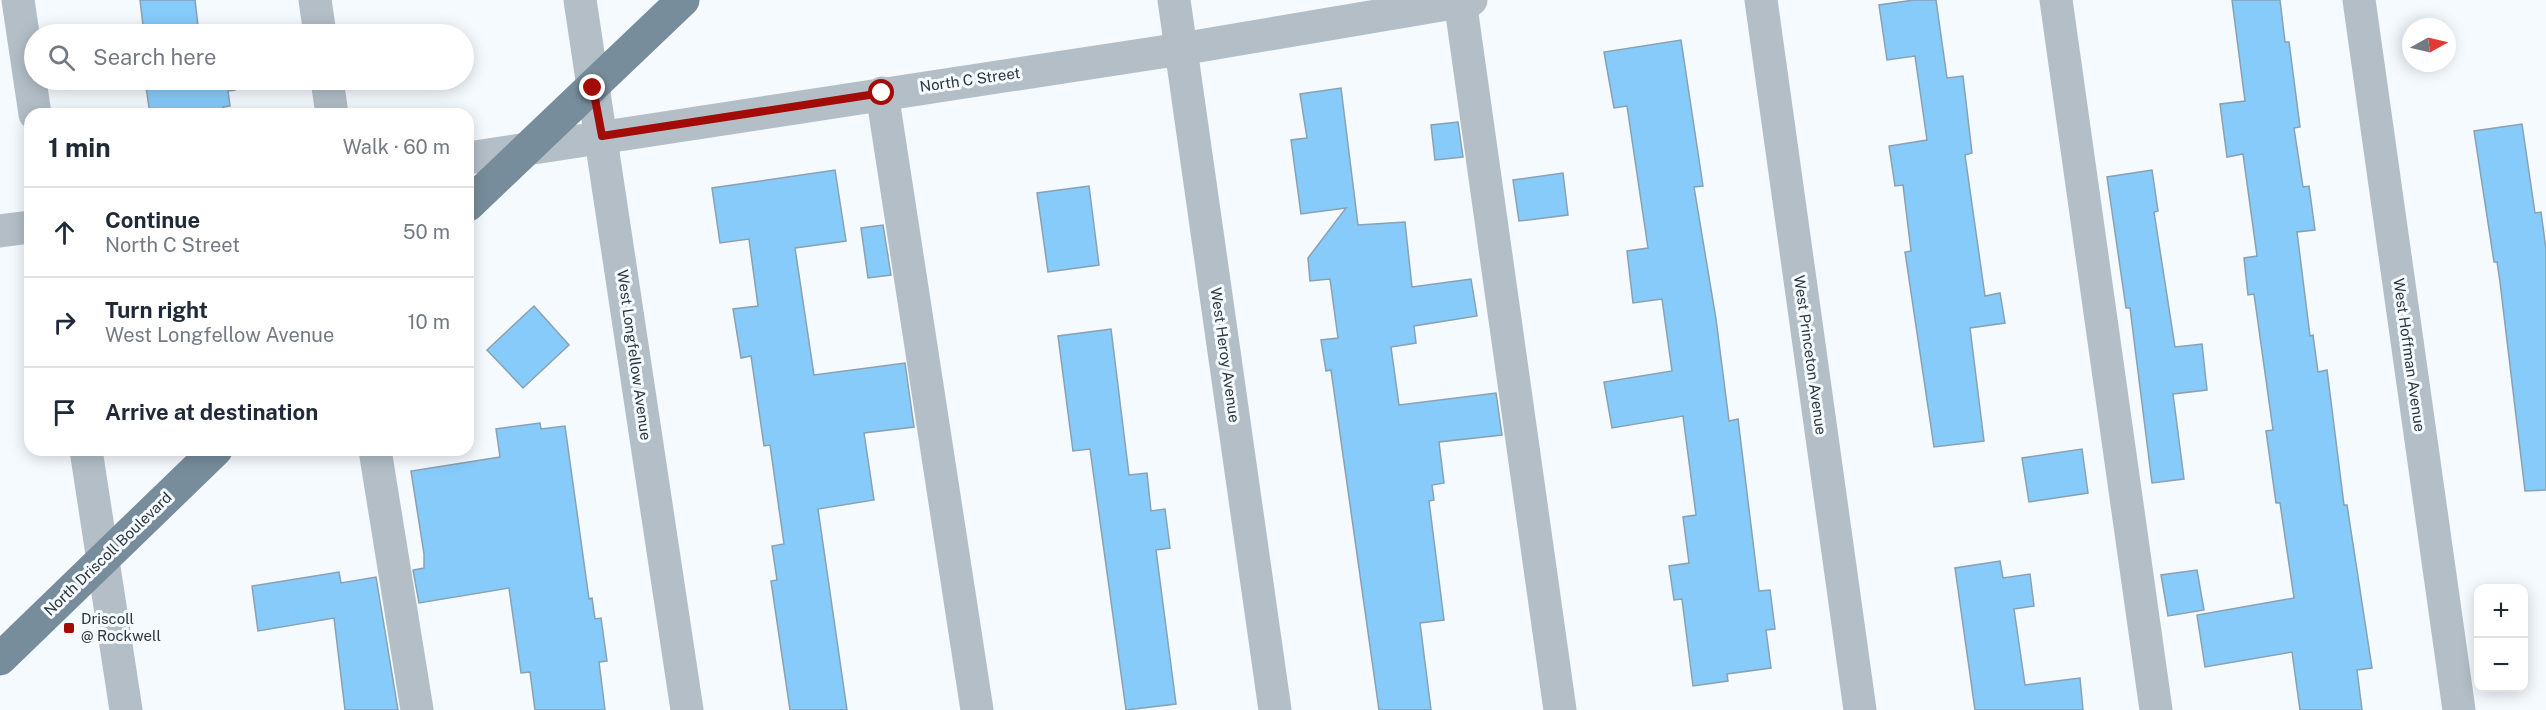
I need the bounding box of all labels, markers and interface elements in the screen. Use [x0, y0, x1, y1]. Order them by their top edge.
north arrow [2402, 18, 2456, 72]
search box [24, 24, 474, 90]
icon: search [45, 41, 78, 74]
text: Search here [93, 44, 217, 70]
street label: North C Street [919, 64, 1021, 95]
route end [579, 74, 605, 100]
route start [868, 79, 894, 105]
text: 1 min [48, 132, 111, 163]
text: Walk · 60 m [343, 135, 450, 159]
text: Continue [105, 207, 200, 233]
icon: ahead [48, 216, 81, 249]
text: 50 m [403, 220, 450, 244]
text: North C Street [105, 233, 240, 257]
street label: West Longfellow Avenue [614, 269, 655, 441]
street label: West Princeton Avenue [1791, 274, 1830, 436]
street label: West Hoffman Avenue [2390, 277, 2429, 433]
street label: West Heroy Avenue [1208, 286, 1243, 424]
text: Turn right [105, 297, 208, 323]
icon: right [48, 306, 81, 339]
text: 10 m [407, 310, 450, 334]
text: West Longfellow Avenue [105, 323, 334, 347]
icon: arrive [48, 396, 81, 429]
text: Arrive at destination [105, 399, 318, 425]
street label: North Driscoll Boulevard [40, 488, 175, 619]
map controls [2474, 584, 2528, 692]
button: + [2474, 584, 2528, 638]
place label: Driscoll @ Rockwell [81, 610, 161, 644]
marker: Driscoll @ Rockwell [62, 621, 76, 635]
button: − [2474, 638, 2528, 692]

